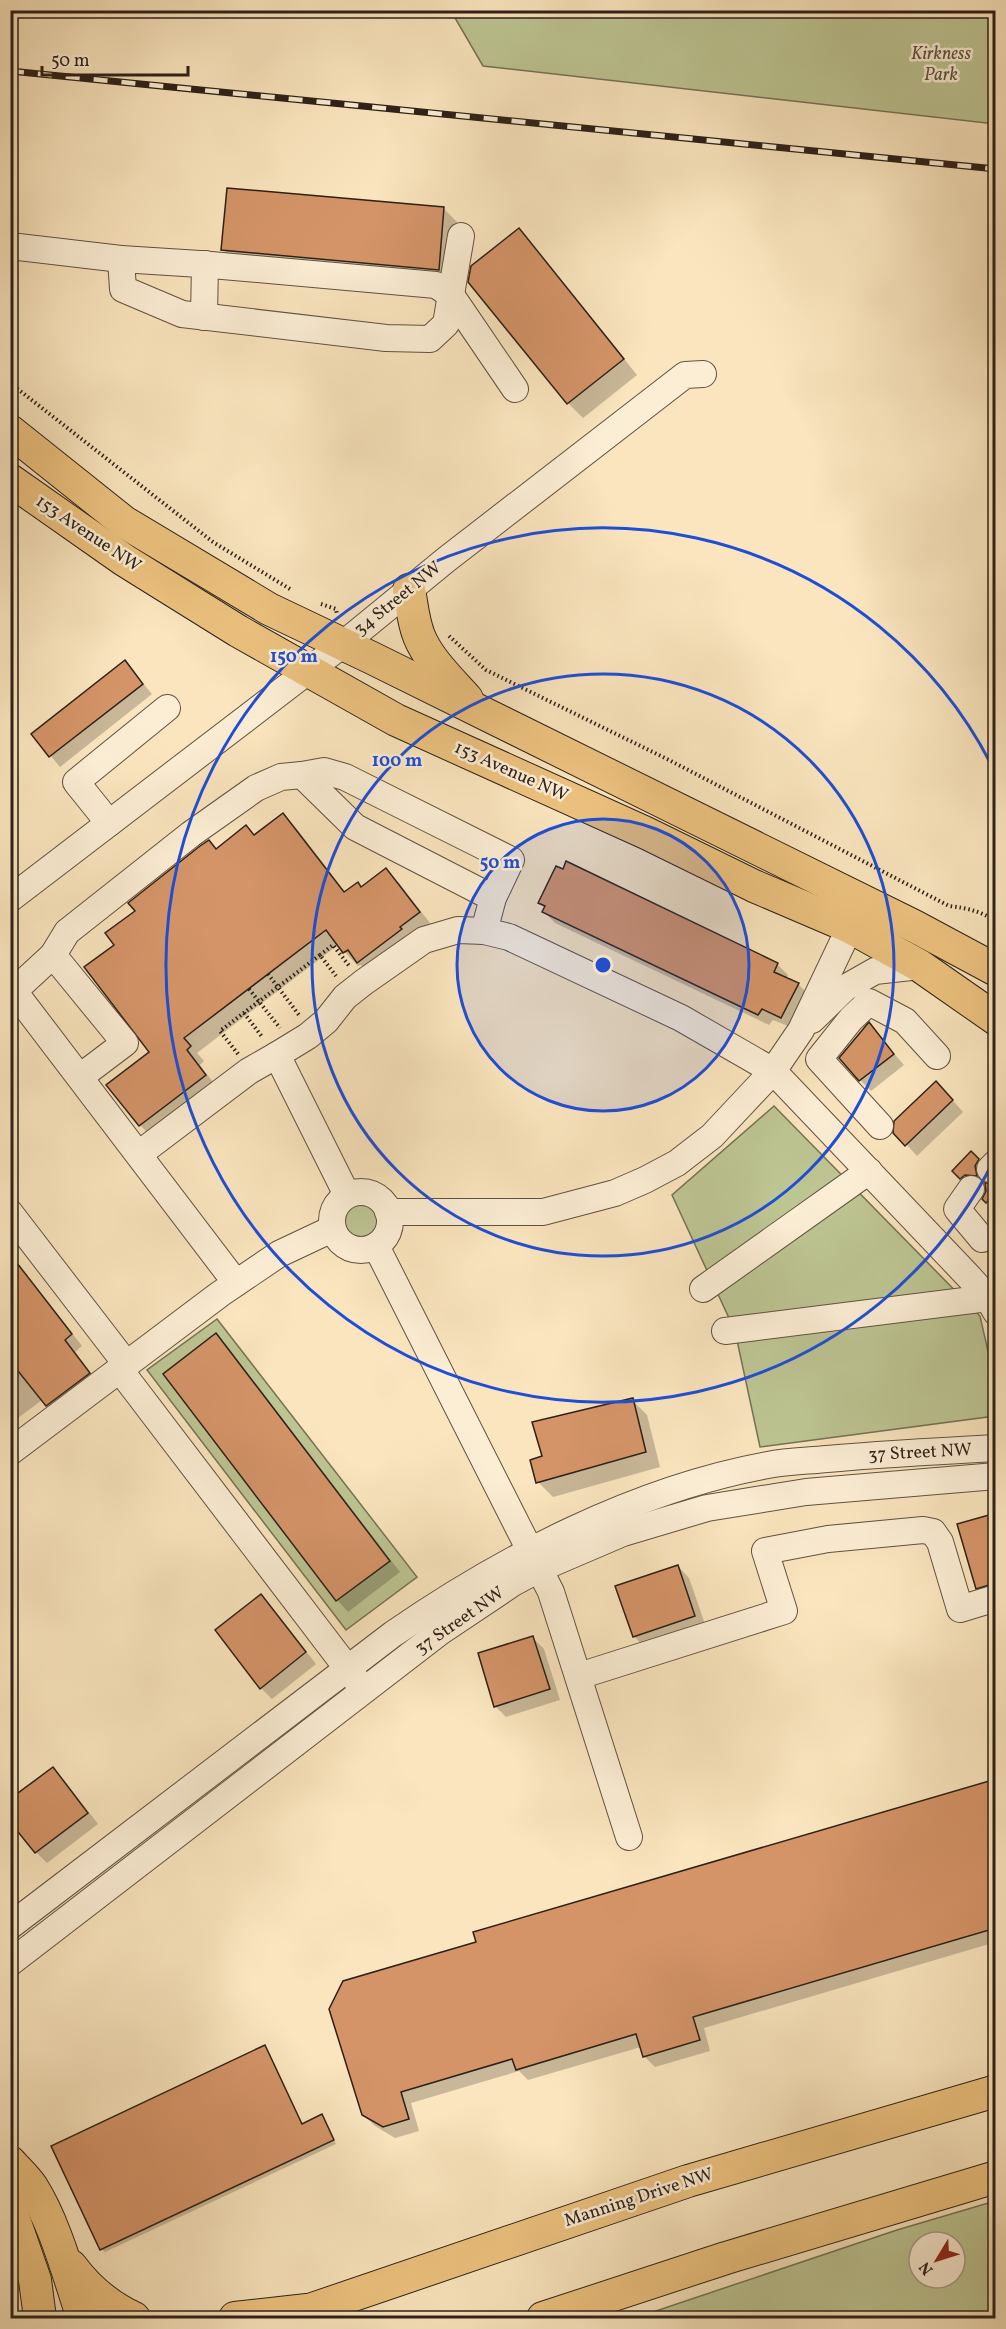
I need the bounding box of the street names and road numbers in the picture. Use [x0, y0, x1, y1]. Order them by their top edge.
street label: 153 Avenue NW [30, 489, 146, 579]
street label: 34 Street NW [349, 556, 447, 642]
street label: 153 Avenue NW [450, 736, 572, 808]
street label: 37 Street NW [868, 1438, 972, 1468]
street label: 37 Street NW [410, 1581, 510, 1661]
street label: Manning Drive NW [561, 2162, 717, 2234]

